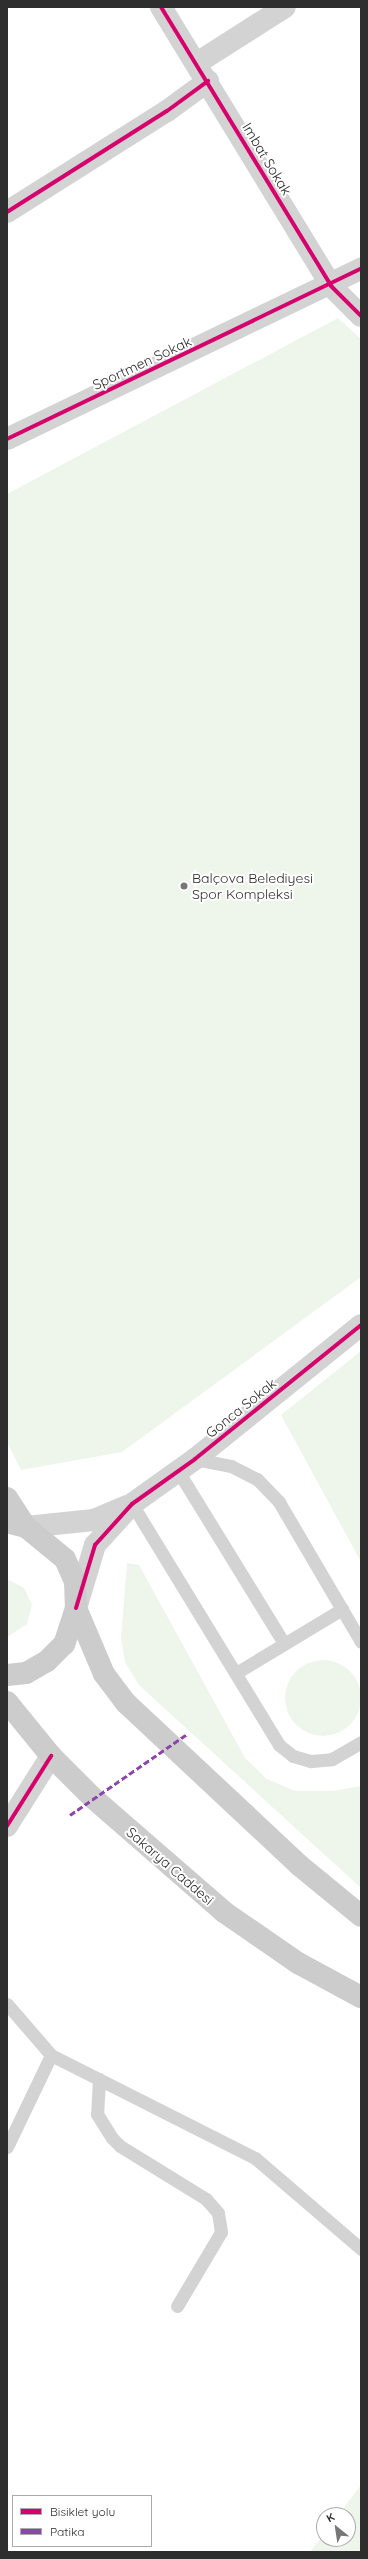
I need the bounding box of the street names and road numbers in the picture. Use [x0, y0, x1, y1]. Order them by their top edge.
street label: Imbat Sokak [239, 120, 295, 198]
street label: Sportmen Sokak [90, 333, 194, 393]
street label: Gonca Sokak [202, 1375, 280, 1441]
street label: Sakarya Caddesi [123, 1824, 217, 1908]

